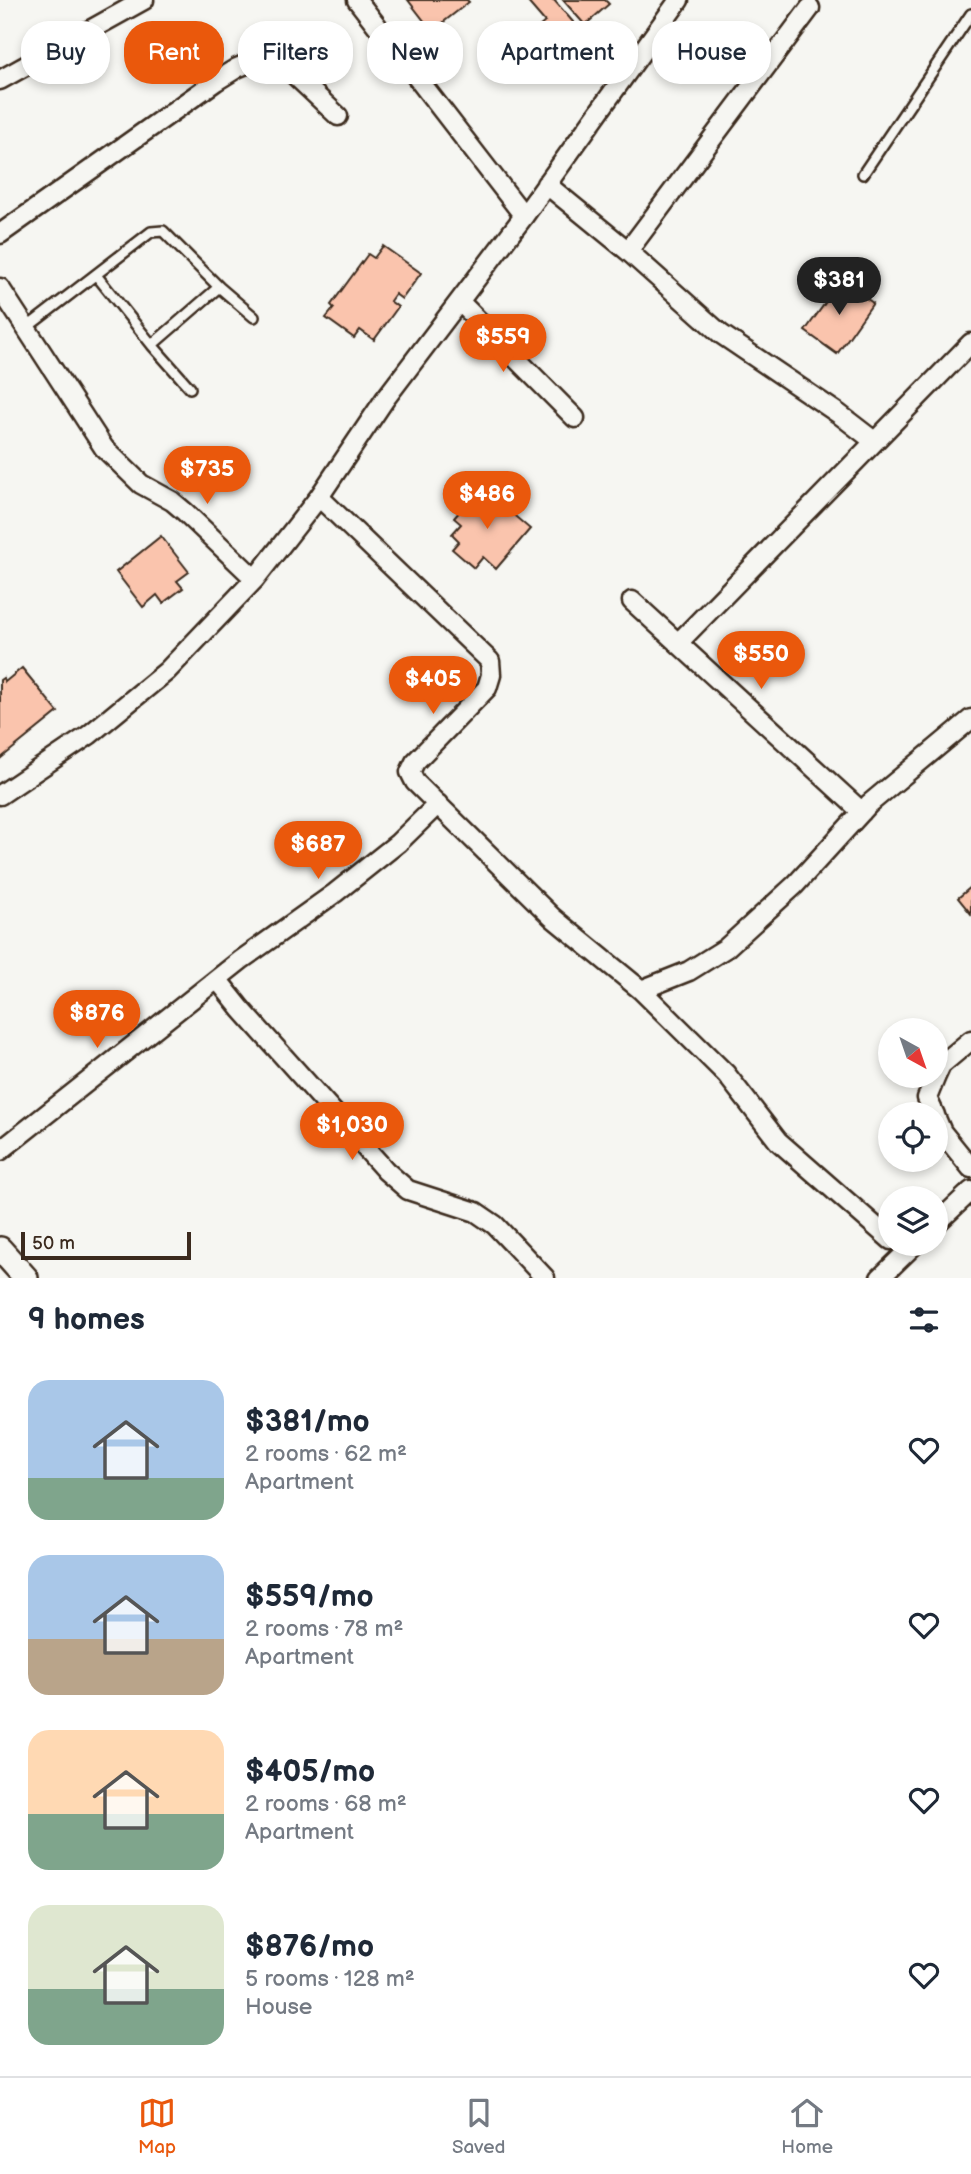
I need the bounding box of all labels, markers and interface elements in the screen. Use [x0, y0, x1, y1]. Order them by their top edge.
chip: Buy [21, 21, 110, 84]
chip: Rent [124, 21, 224, 84]
chip: Filters [238, 21, 353, 84]
chip: New [367, 21, 463, 84]
chip: Apartment [477, 21, 638, 84]
chip: House [652, 21, 771, 84]
pin: $381 [798, 258, 880, 317]
text: $381 [813, 266, 865, 294]
pin: $559 [462, 314, 544, 374]
text: $559 [475, 323, 531, 351]
pin: $735 [166, 447, 248, 506]
text: $735 [180, 455, 234, 483]
pin: $486 [446, 472, 528, 531]
text: $486 [459, 480, 515, 508]
pin: $550 [720, 632, 802, 691]
text: $550 [733, 640, 789, 668]
pin: $405 [392, 656, 474, 716]
text: $405 [405, 665, 461, 693]
pin: $687 [277, 822, 359, 881]
text: $687 [290, 830, 346, 858]
pin: $876 [56, 990, 138, 1050]
text: $876 [69, 999, 125, 1027]
north arrow [878, 1018, 948, 1088]
map controls [878, 1018, 948, 1256]
pin: $1,030 [295, 1102, 409, 1162]
button: locate [878, 1102, 948, 1172]
text: $1,030 [316, 1111, 388, 1139]
button: layers [878, 1186, 948, 1256]
scale bar [21, 1229, 191, 1261]
text: 50 m [32, 1232, 75, 1255]
icon: filters [905, 1301, 943, 1339]
text: 9 homes [28, 1302, 145, 1338]
text: $381/mo [245, 1404, 370, 1440]
icon: home [84, 1408, 168, 1492]
icon: heart [905, 1431, 943, 1469]
text: 2 rooms · 62 m² [245, 1440, 407, 1468]
text: Apartment [245, 1468, 354, 1496]
text: $559/mo [245, 1579, 374, 1615]
icon: home [84, 1583, 168, 1667]
icon: heart [905, 1606, 943, 1644]
text: 2 rooms · 78 m² [245, 1615, 403, 1643]
text: Apartment [245, 1643, 354, 1671]
text: $405/mo [245, 1754, 375, 1790]
icon: home [84, 1758, 168, 1842]
icon: heart [905, 1781, 943, 1819]
text: 2 rooms · 68 m² [245, 1790, 407, 1818]
text: Apartment [245, 1818, 354, 1846]
text: $876/mo [245, 1929, 374, 1965]
icon: home [84, 1933, 168, 2017]
icon: heart [905, 1956, 943, 1994]
text: 5 rooms · 128 m² [245, 1965, 415, 1993]
text: House [245, 1993, 312, 2021]
tab: Map [138, 2094, 176, 2159]
tab: Saved [452, 2094, 505, 2159]
tab: Home [781, 2094, 833, 2159]

